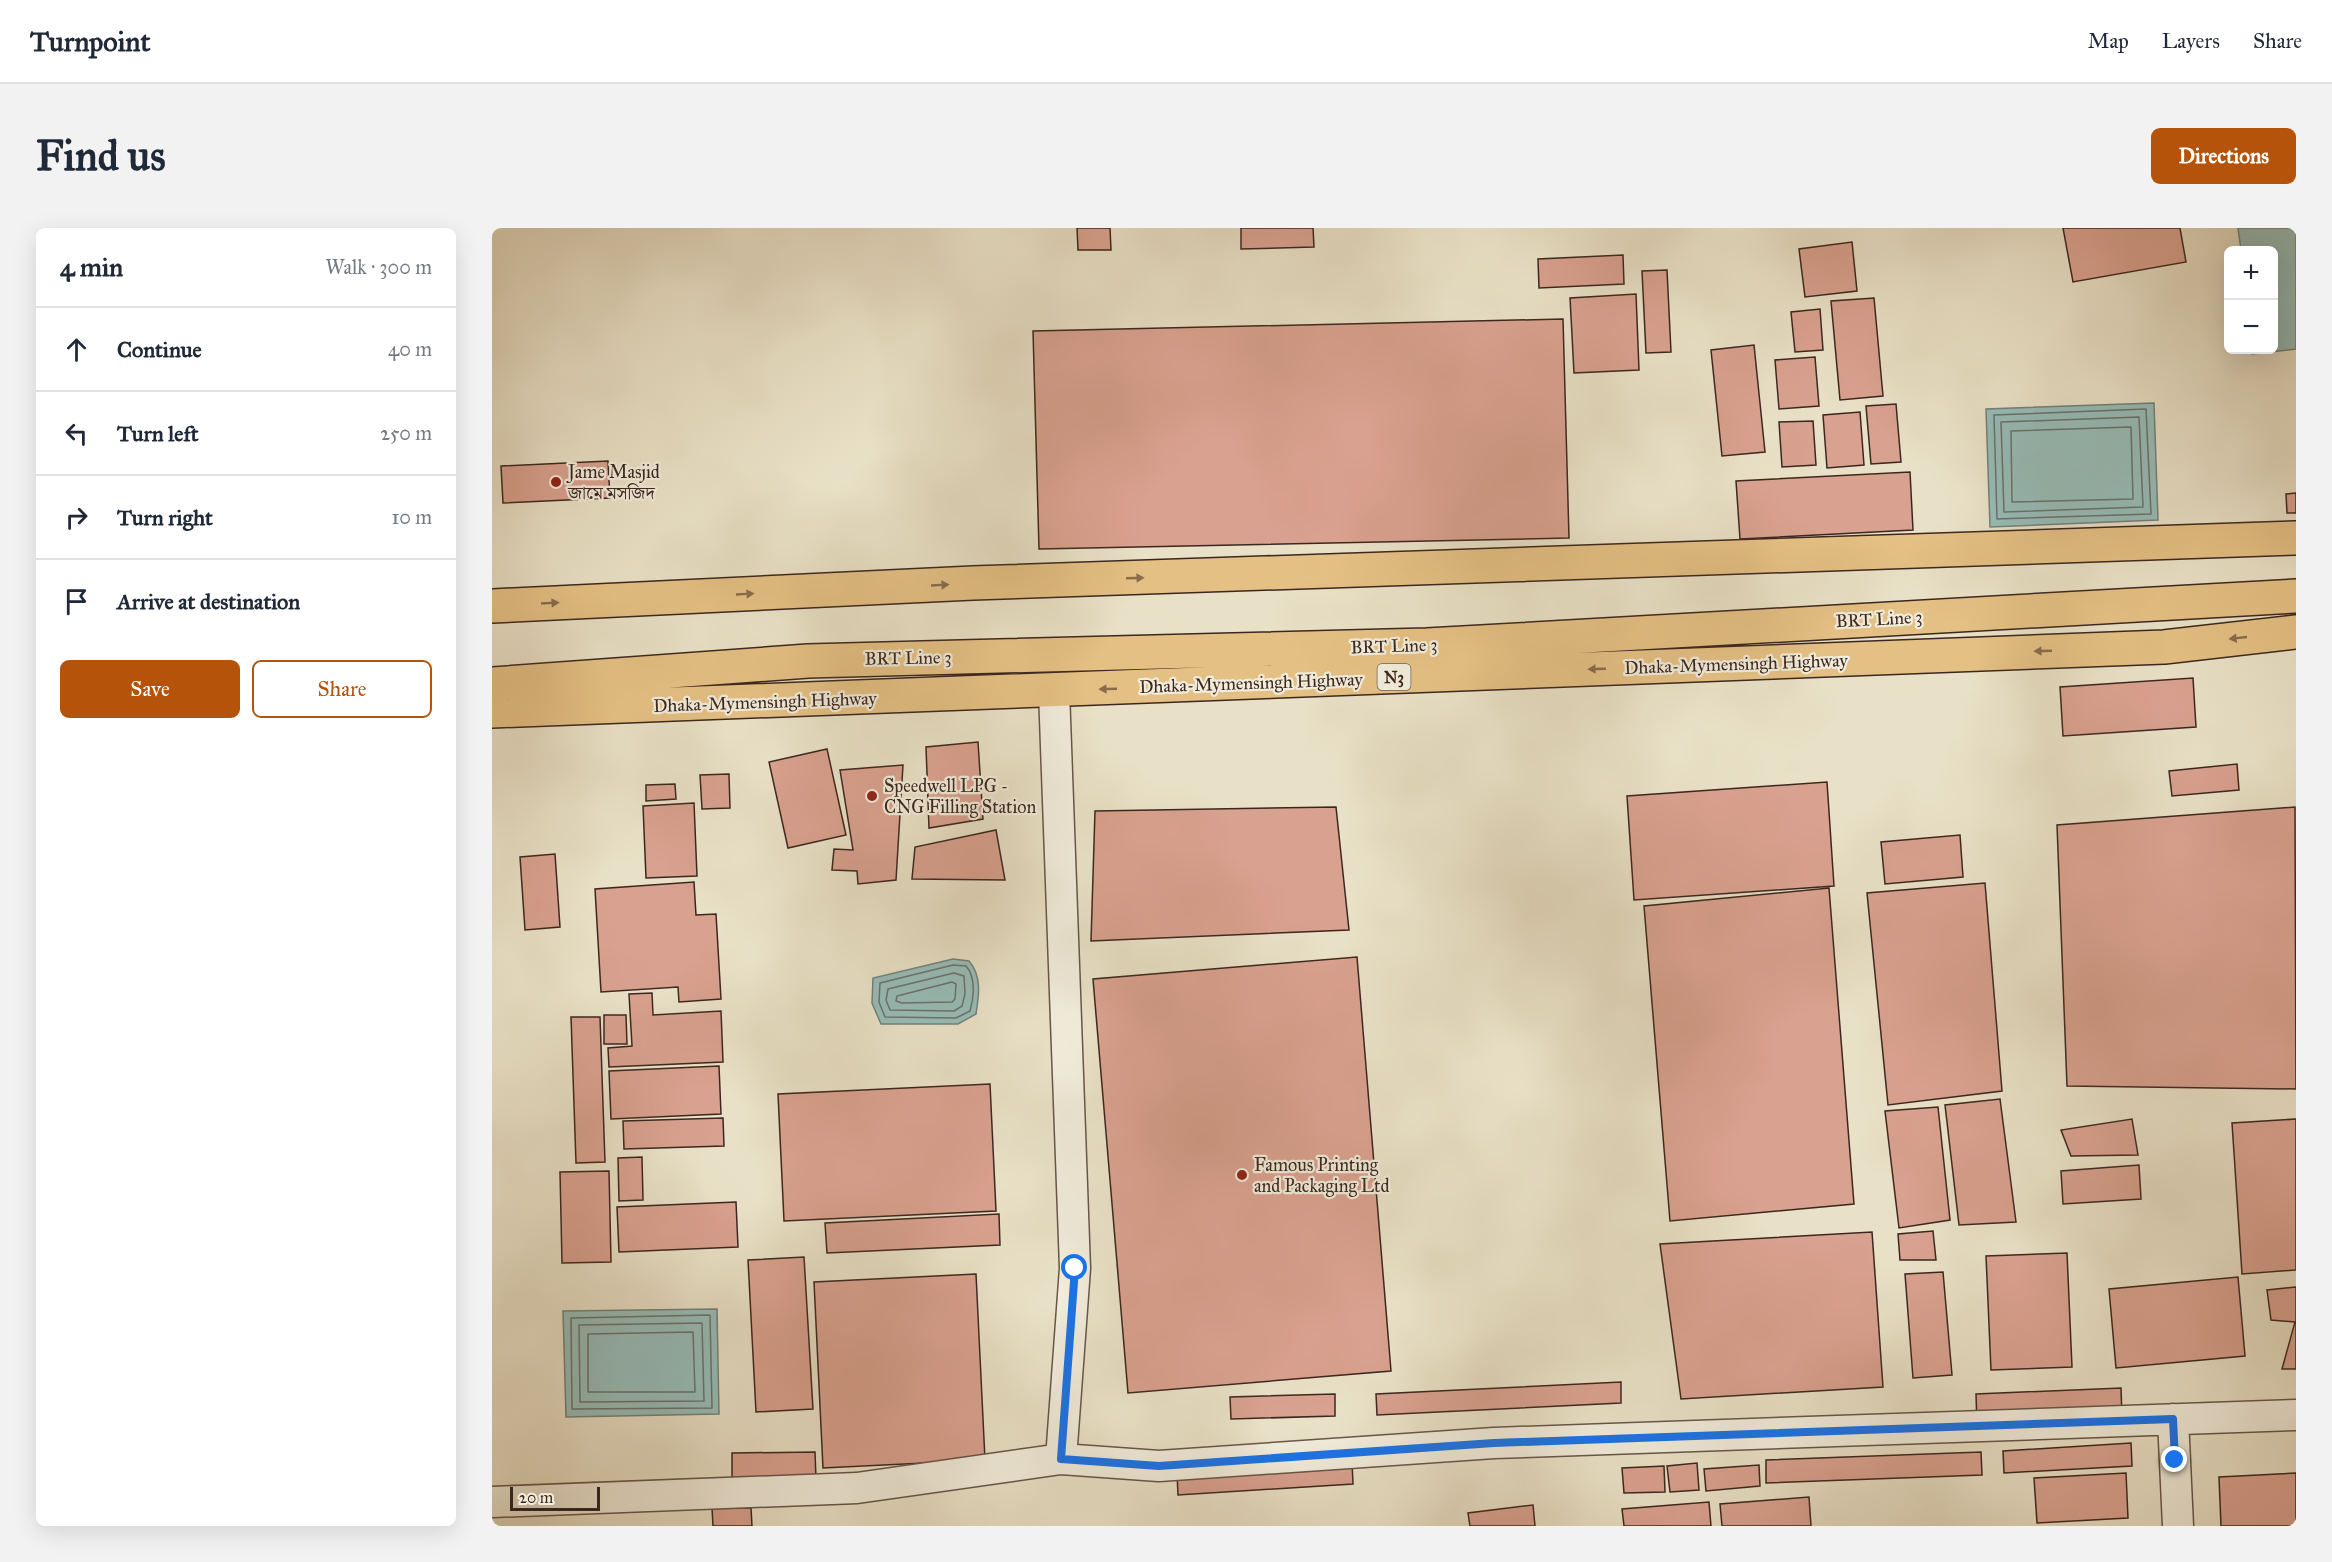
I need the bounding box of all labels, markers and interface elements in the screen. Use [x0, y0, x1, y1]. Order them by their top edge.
text: Turnpoint [30, 24, 150, 59]
text: Map [2088, 28, 2129, 54]
text: Layers [2162, 28, 2220, 54]
text: Share [2253, 28, 2302, 54]
button: Directions [2151, 128, 2296, 184]
text: Find us [36, 130, 166, 182]
map controls [2224, 246, 2278, 354]
button: + [2224, 246, 2278, 300]
text: 4 min [60, 251, 123, 283]
text: Walk · 300 m [325, 255, 432, 279]
button: − [2224, 300, 2278, 354]
icon: ahead [60, 333, 93, 366]
text: Continue [117, 336, 202, 363]
text: 40 m [388, 337, 432, 361]
icon: left [60, 417, 93, 450]
text: Turn left [117, 420, 199, 447]
text: 250 m [380, 421, 432, 445]
place label: Jame Masjid জামে মসজিদ [566, 461, 660, 504]
marker: Jame Masjid জামে মসজিদ [549, 475, 563, 489]
icon: right [60, 501, 93, 534]
text: Turn right [117, 504, 213, 531]
text: 10 m [391, 505, 432, 529]
one-way arrow [1125, 573, 1144, 582]
one-way arrow [931, 580, 950, 589]
icon: arrive [60, 585, 93, 618]
text: Arrive at destination [117, 588, 300, 615]
one-way arrow [736, 590, 755, 599]
one-way arrow [541, 599, 560, 608]
street label: BRT Line 3 [1835, 606, 1923, 632]
street label: BRT Line 3 [1350, 633, 1438, 659]
one-way arrow [2228, 634, 2247, 643]
street label: BRT Line 3 [864, 646, 952, 670]
one-way arrow [2034, 647, 2053, 656]
street label: Dhaka-Mymensingh Highway [1624, 649, 1849, 680]
button: Save [60, 660, 240, 718]
button: Share [252, 660, 432, 718]
road number: N3 [1378, 664, 1410, 690]
one-way arrow [1587, 665, 1606, 674]
street label: Dhaka-Mymensingh Highway [1139, 668, 1364, 699]
one-way arrow [1099, 684, 1118, 693]
street label: Dhaka-Mymensingh Highway [653, 687, 878, 718]
place label: Speedwell LPG - CNG Filling Station [884, 775, 1037, 819]
marker: Speedwell LPG - CNG Filling Station [865, 789, 879, 803]
place label: Famous Printing and Packaging Ltd [1254, 1154, 1389, 1198]
marker: Famous Printing and Packaging Ltd [1235, 1168, 1249, 1182]
route start [1061, 1254, 1087, 1280]
route end [2161, 1446, 2187, 1472]
scale bar [510, 1484, 600, 1512]
text: 20 m [519, 1488, 553, 1507]

